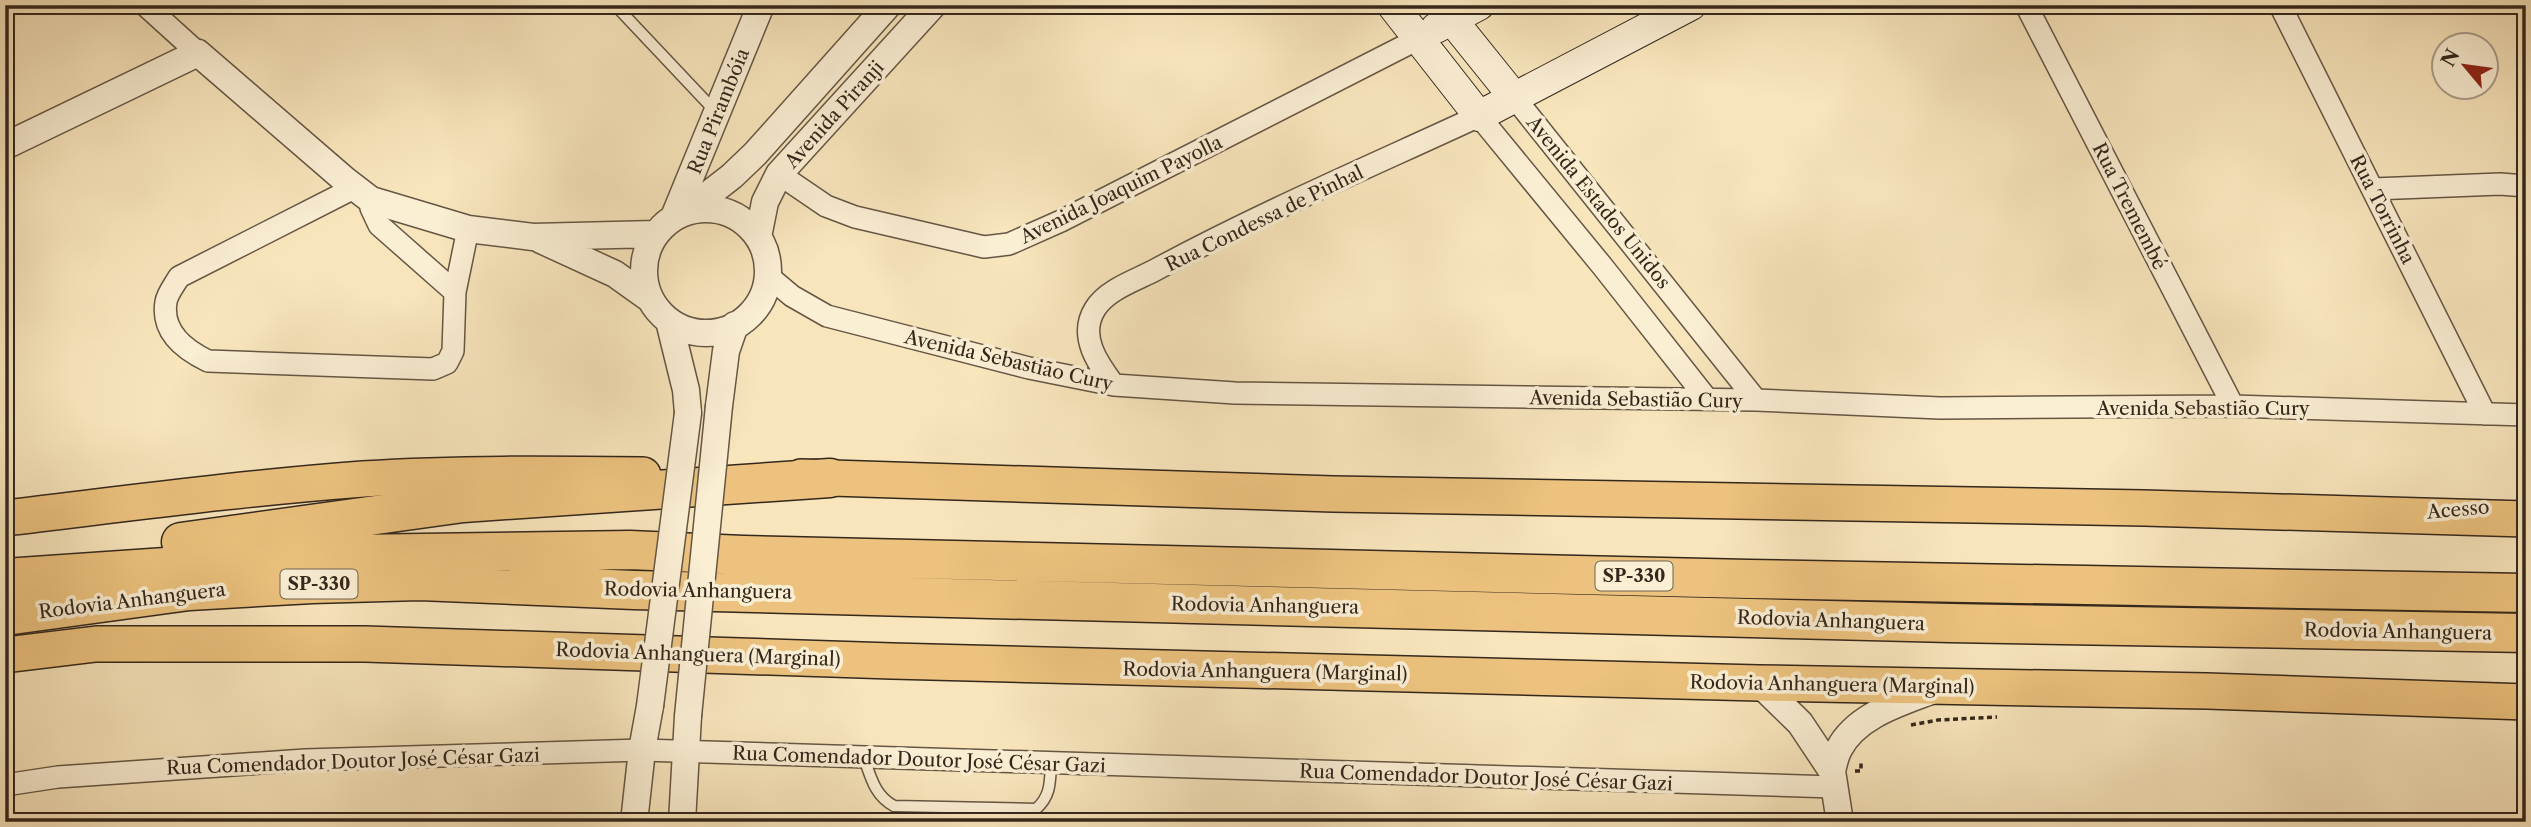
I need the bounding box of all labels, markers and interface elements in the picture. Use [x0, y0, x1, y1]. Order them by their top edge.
north arrow [2430, 32, 2500, 102]
street label: Rua Pirambóia [683, 45, 754, 177]
text: N [2437, 45, 2465, 71]
street label: Avenida Piranji [779, 56, 889, 174]
street label: Avenida Estados Unidos [1521, 111, 1675, 293]
street label: Avenida Joaquim Payolla [1015, 130, 1226, 249]
street label: Rua Tremembé [2088, 139, 2171, 274]
street label: Rua Torrinha [2345, 151, 2420, 268]
street label: Rua Condessa de Pinhal [1162, 160, 1367, 276]
street label: Avenida Sebastião Cury [901, 325, 1116, 396]
street label: Avenida Sebastião Cury [1528, 386, 1743, 413]
street label: Avenida Sebastião Cury [2095, 397, 2310, 420]
street label: Acesso [2425, 495, 2490, 524]
road number: SP-330 [1596, 562, 1672, 590]
road number: SP-330 [280, 570, 358, 598]
street label: Rodovia Anhanguera [604, 577, 792, 604]
street label: Rodovia Anhanguera [37, 578, 227, 623]
street label: Rodovia Anhanguera [1171, 592, 1359, 619]
street label: Rodovia Anhanguera [1736, 606, 1925, 635]
street label: Rodovia Anhanguera [2304, 618, 2492, 645]
street label: Rodovia Anhanguera (Marginal) [555, 638, 841, 671]
street label: Rodovia Anhanguera (Marginal) [1122, 658, 1408, 685]
street label: Rodovia Anhanguera (Marginal) [1689, 671, 1975, 698]
street label: Rua Comendador Doutor José César Gazi [732, 741, 1106, 778]
street label: Rua Comendador Doutor José César Gazi [166, 743, 540, 780]
street label: Rua Comendador Doutor José César Gazi [1299, 759, 1673, 796]

